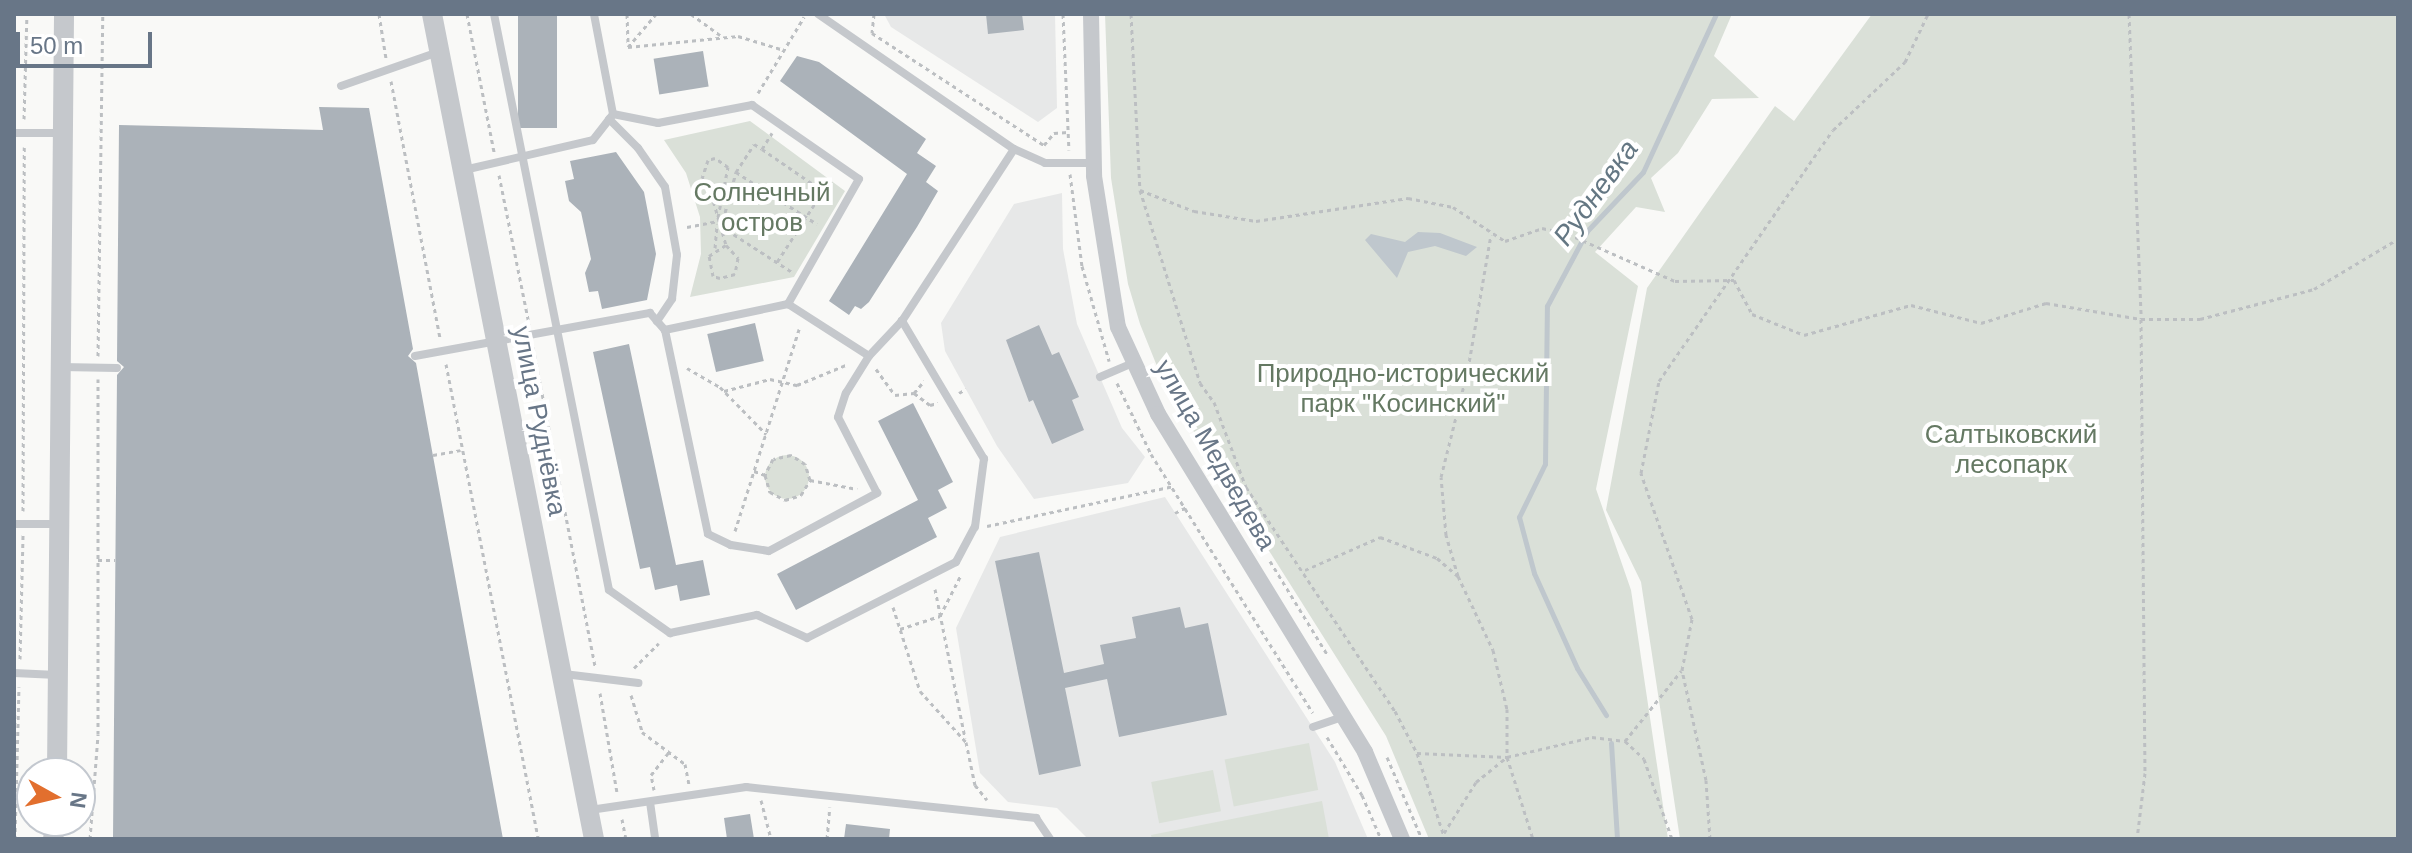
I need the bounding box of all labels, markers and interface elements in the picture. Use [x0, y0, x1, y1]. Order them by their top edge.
scale bar [20, 16, 156, 66]
text: 50 m [30, 32, 83, 59]
water label: Рудневка [1546, 134, 1646, 252]
park label: Солнечный остров [694, 177, 830, 238]
street label: улица Руднёвка [505, 324, 573, 518]
street label: улица Медведева [1148, 354, 1282, 556]
park label: Природно-исторический парк "Косинский" [1257, 358, 1549, 420]
park label: Салтыковский лесопарк [1925, 419, 2097, 480]
north arrow [16, 757, 96, 837]
text: N [65, 791, 92, 810]

